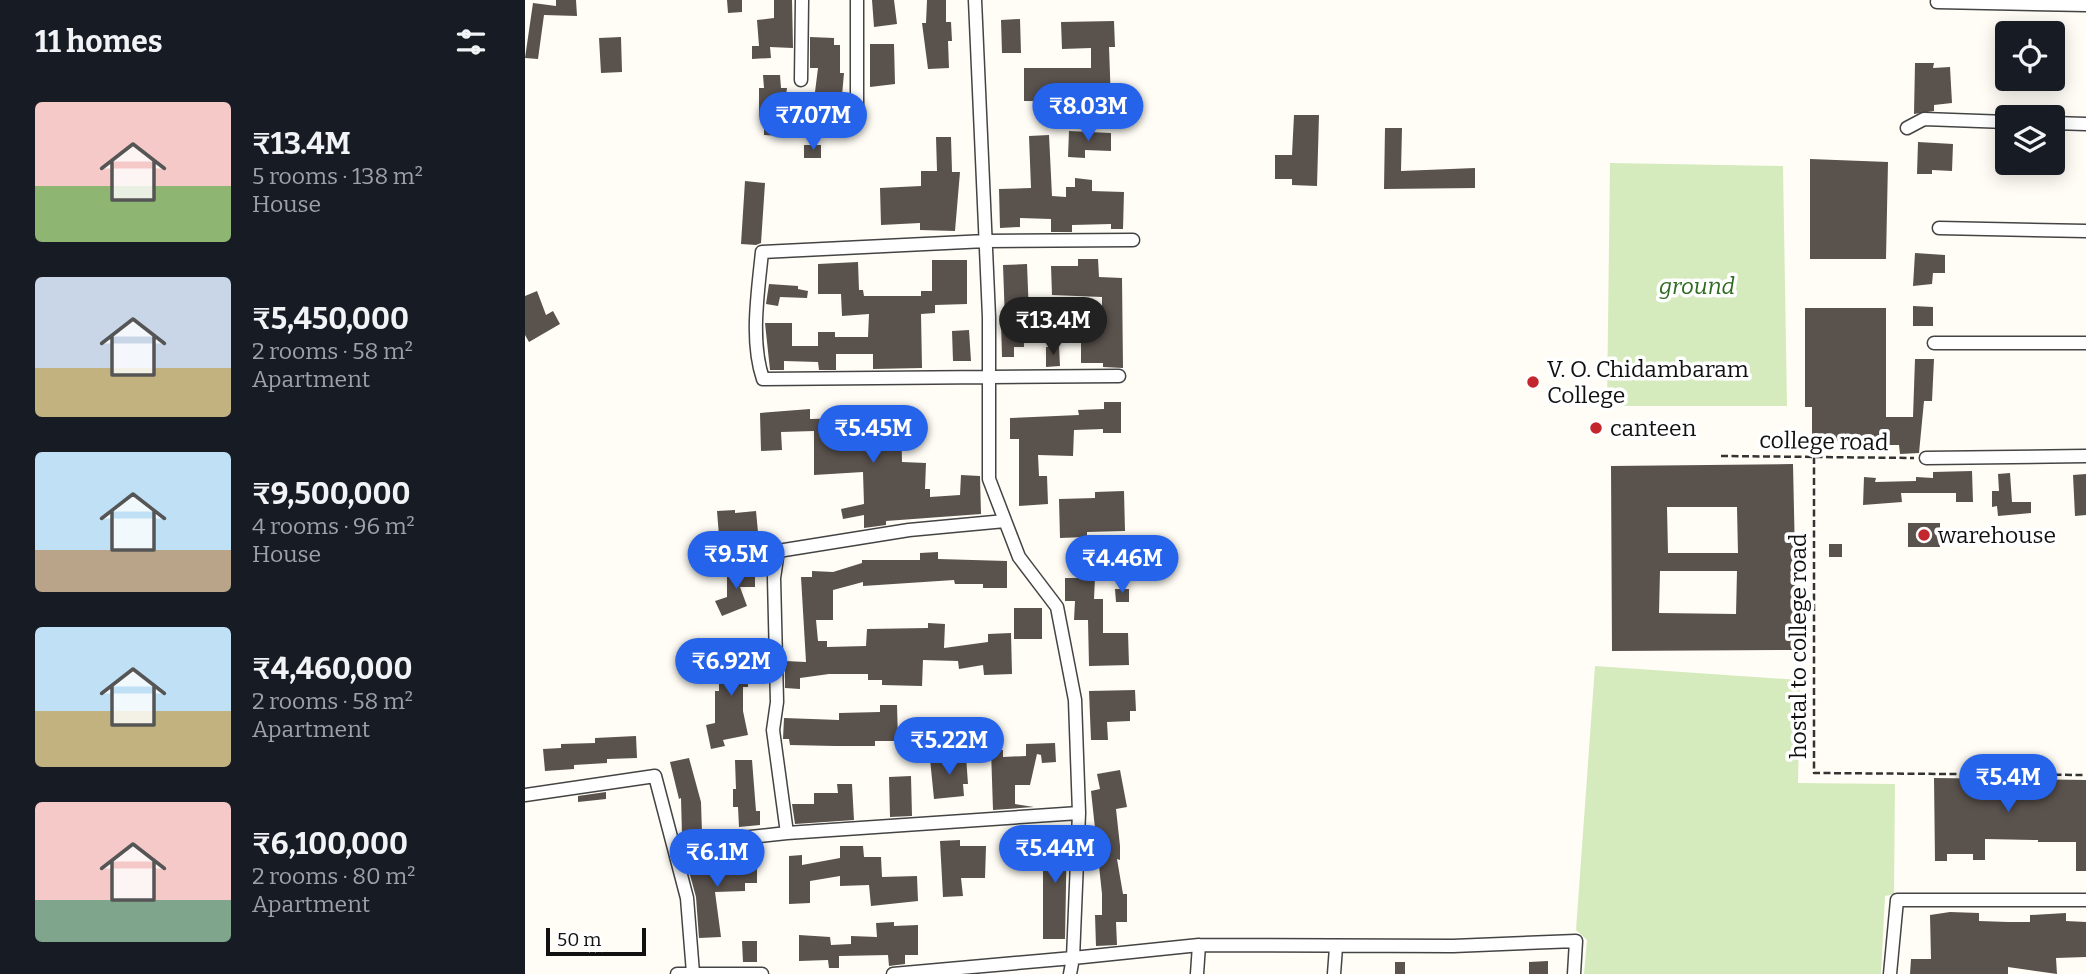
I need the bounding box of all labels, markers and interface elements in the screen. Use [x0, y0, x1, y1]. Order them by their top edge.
map controls [1995, 21, 2065, 175]
button: locate [1995, 21, 2065, 91]
icon: filters [452, 23, 490, 61]
text: 11 homes [35, 24, 163, 60]
pin: ₹8.03M [1031, 83, 1145, 143]
pin: ₹7.07M [756, 92, 870, 152]
text: ₹8.03M [1048, 92, 1128, 120]
text: ₹7.07M [775, 101, 851, 129]
button: layers [1995, 105, 2065, 175]
text: ₹13.4M [252, 126, 351, 162]
icon: home [91, 130, 175, 214]
text: 5 rooms · 138 m² [252, 162, 423, 190]
text: House [252, 190, 321, 218]
park label: ground [1659, 272, 1735, 300]
pin: ₹13.4M [996, 298, 1110, 357]
text: ₹5,450,000 [252, 301, 409, 337]
icon: home [91, 305, 175, 389]
text: ₹13.4M [1015, 306, 1091, 334]
text: 2 rooms · 58 m² [252, 337, 413, 365]
place label: V. O. Chidambaram College [1547, 355, 1749, 409]
text: Apartment [252, 365, 370, 393]
marker: V. O. Chidambaram College [1525, 374, 1541, 390]
pin: ₹5.45M [816, 406, 930, 465]
text: ₹5.45M [834, 414, 912, 442]
place label: canteen [1610, 414, 1697, 442]
marker: canteen [1588, 420, 1604, 436]
street label: college road [1759, 426, 1889, 456]
text: ₹9,500,000 [252, 476, 411, 512]
icon: home [91, 480, 175, 564]
text: 4 rooms · 96 m² [252, 512, 415, 540]
place label: warehouse [1937, 521, 2056, 549]
marker: warehouse [1916, 527, 1932, 543]
pin: ₹9.5M [687, 532, 785, 591]
street label: hostal to college road [1784, 533, 1812, 759]
pin: ₹4.46M [1065, 536, 1179, 595]
text: House [252, 540, 321, 568]
text: ₹9.5M [704, 540, 768, 568]
text: ₹4.46M [1081, 544, 1163, 572]
pin: ₹6.92M [674, 638, 788, 698]
text: ₹6.92M [691, 647, 771, 675]
text: ₹4,460,000 [252, 651, 413, 687]
icon: home [91, 655, 175, 739]
text: 2 rooms · 58 m² [252, 687, 413, 715]
text: Apartment [252, 715, 370, 743]
pin: ₹5.22M [892, 718, 1006, 777]
text: ₹5.22M [910, 726, 988, 754]
pin: ₹5.4M [1959, 754, 2057, 814]
text: ₹5.4M [1975, 763, 2041, 791]
text: ₹6,100,000 [252, 826, 408, 862]
pin: ₹5.44M [998, 826, 1112, 885]
icon: home [91, 830, 175, 914]
pin: ₹6.1M [668, 830, 766, 889]
text: ₹5.44M [1015, 834, 1095, 862]
text: ₹6.1M [686, 838, 748, 866]
text: 2 rooms · 80 m² [252, 862, 415, 890]
text: Apartment [252, 890, 370, 918]
scale bar [546, 925, 646, 957]
text: 50 m [557, 928, 601, 951]

